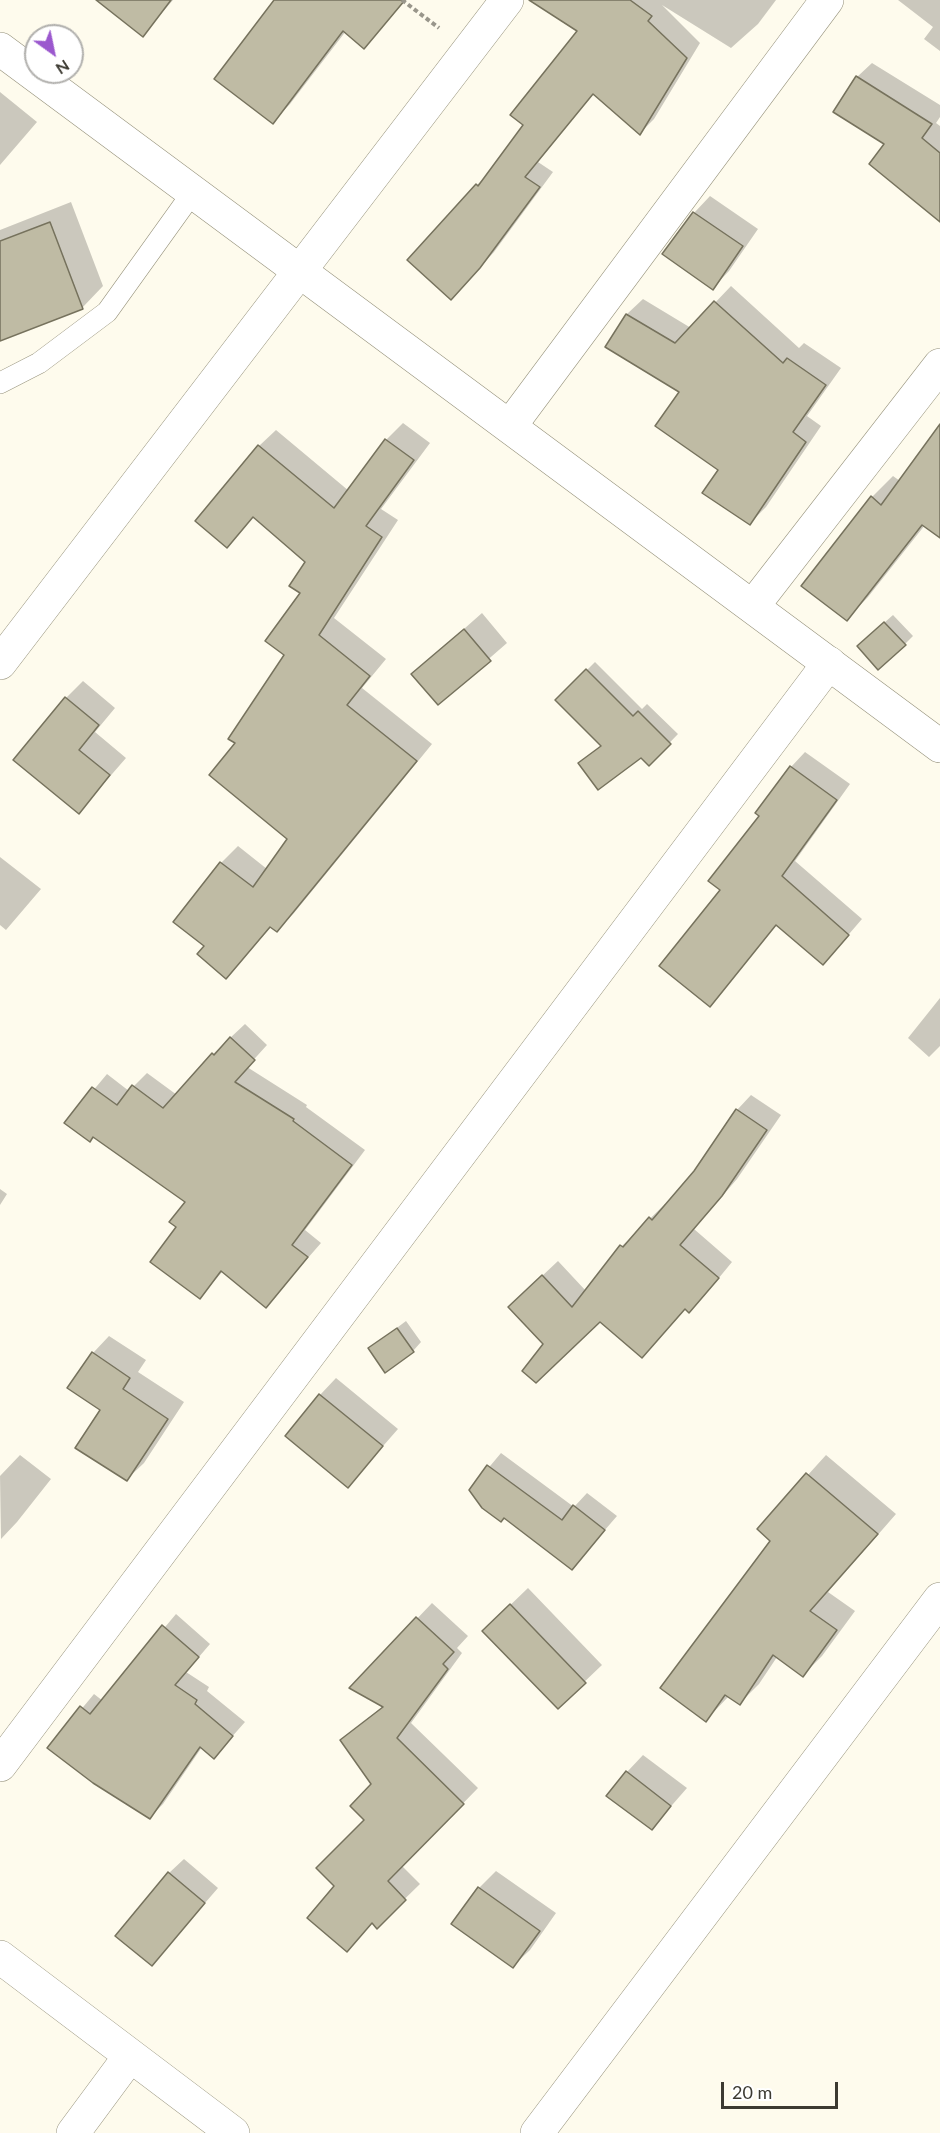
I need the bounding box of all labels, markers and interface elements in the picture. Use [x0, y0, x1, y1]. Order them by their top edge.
north arrow [24, 24, 84, 84]
text: N [53, 57, 73, 79]
scale bar [724, 2070, 841, 2108]
text: 20 m [732, 2081, 772, 2103]

